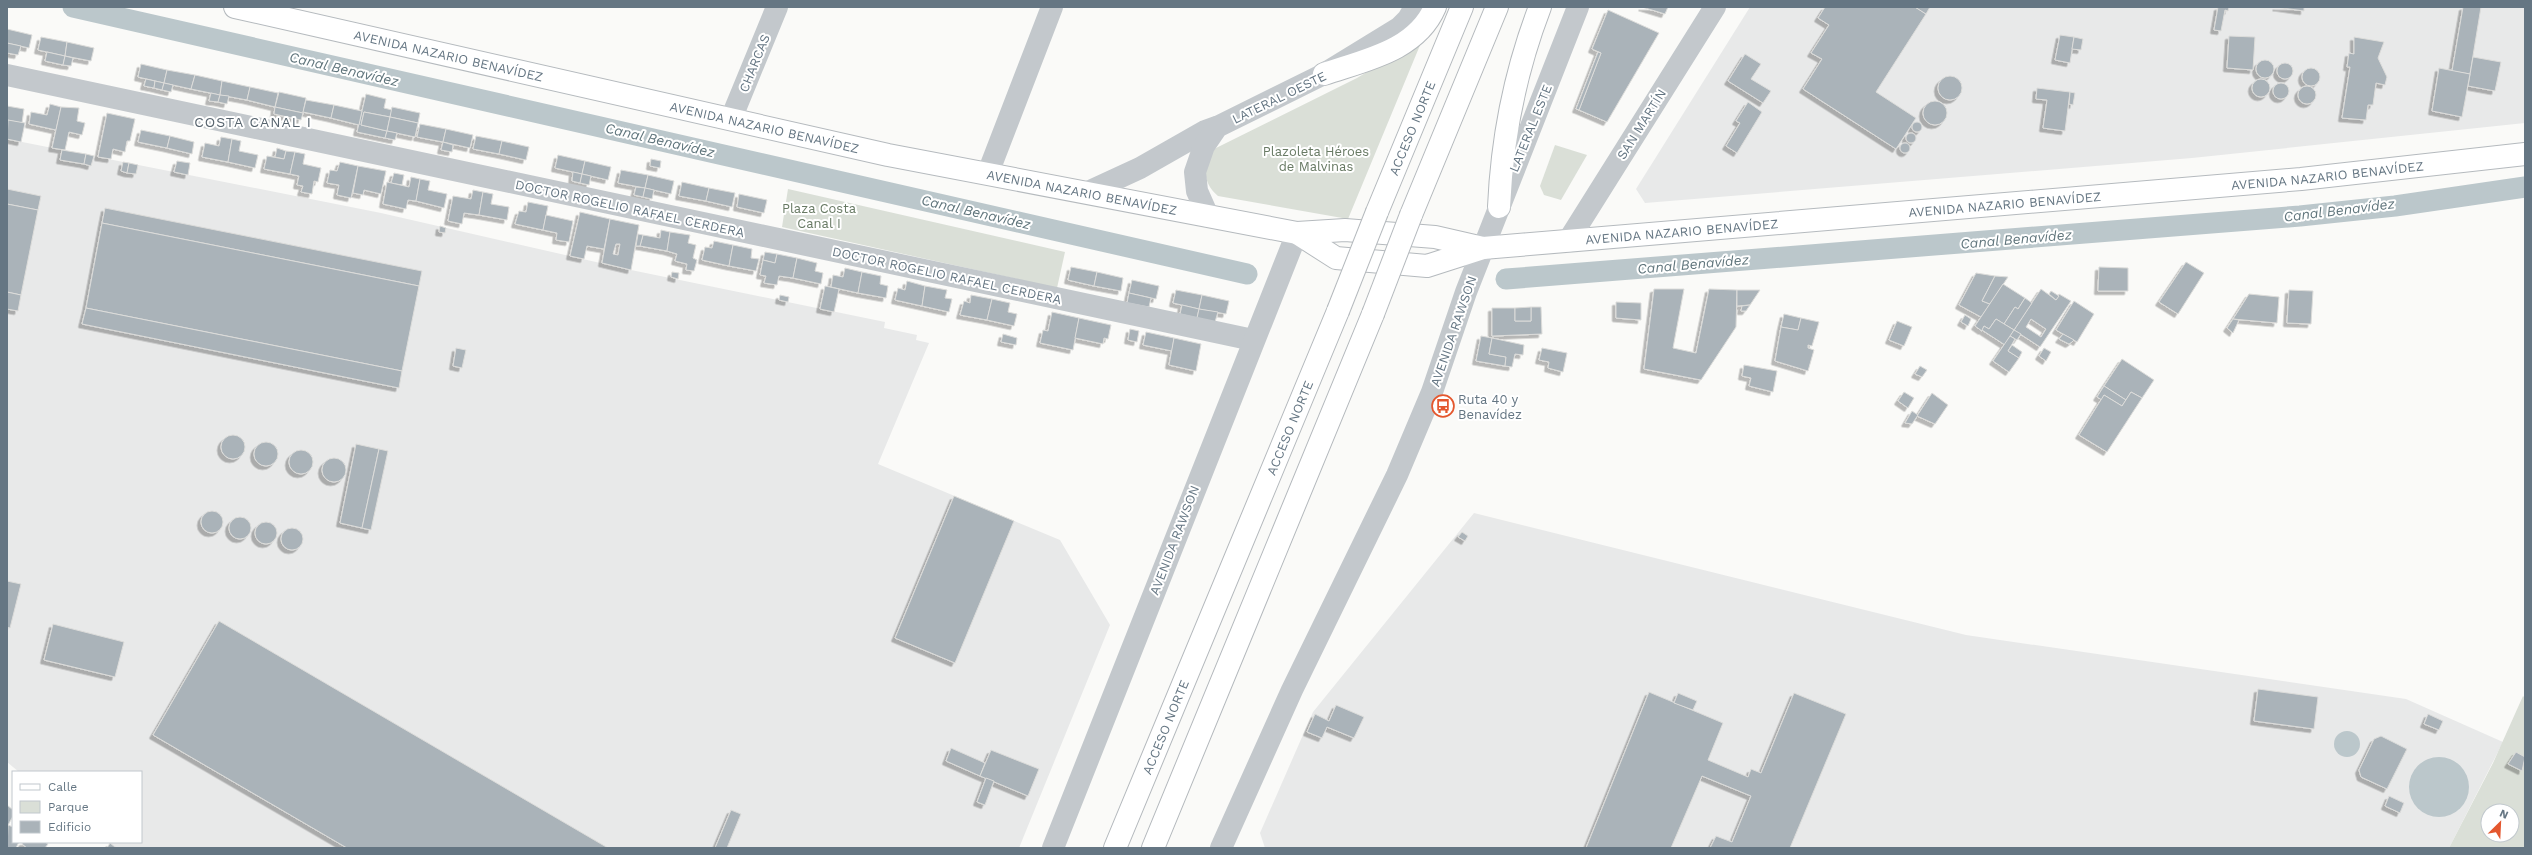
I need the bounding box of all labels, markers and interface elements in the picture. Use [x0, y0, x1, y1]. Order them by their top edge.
street label: AVENIDA NAZARIO BENAVÍDEZ [352, 27, 544, 85]
street label: CHARCAS [736, 32, 773, 94]
water label: Canal Benavídez [288, 49, 401, 90]
street label: LATERAL OESTE [1230, 68, 1329, 127]
street label: ACCESO NORTE [1386, 79, 1439, 178]
street label: LATERAL ESTE [1506, 82, 1555, 174]
street label: SAN MARTÍN [1613, 86, 1669, 162]
street label: AVENIDA NAZARIO BENAVÍDEZ [668, 99, 860, 156]
district label: COSTA CANAL I [194, 114, 312, 130]
water label: Canal Benavídez [604, 120, 717, 161]
park label: Plazoleta Héroes de Malvinas [1263, 144, 1369, 174]
street label: AVENIDA NAZARIO BENAVÍDEZ [2231, 158, 2424, 193]
street label: AVENIDA NAZARIO BENAVÍDEZ [985, 167, 1178, 218]
street label: DOCTOR ROGELIO RAFAEL CERDERA [514, 177, 746, 240]
street label: AVENIDA NAZARIO BENAVÍDEZ [1908, 189, 2102, 220]
water label: Canal Benavídez [920, 192, 1033, 233]
water label: Canal Benavídez [2283, 195, 2396, 225]
park label: Plaza Costa Canal I [782, 201, 857, 231]
street label: AVENIDA NAZARIO BENAVÍDEZ [1585, 216, 1779, 247]
water label: Canal Benavídez [1960, 226, 2073, 252]
street label: DOCTOR ROGELIO RAFAEL CERDERA [831, 244, 1063, 307]
water label: Canal Benavídez [1637, 251, 1750, 277]
street label: AVENIDA RAWSON [1427, 274, 1479, 389]
street label: ACCESO NORTE [1264, 379, 1316, 477]
place label: Ruta 40 y Benavídez [1458, 392, 1522, 422]
bus stop icon: Ruta 40 y Benavídez [1430, 393, 1456, 419]
street label: AVENIDA RAWSON [1147, 483, 1202, 597]
street label: ACCESO NORTE [1139, 678, 1192, 777]
legend [12, 771, 142, 843]
text: Calle [48, 780, 77, 794]
text: Parque [48, 800, 89, 814]
north arrow [2480, 803, 2520, 843]
text: N [2497, 807, 2510, 822]
text: Edificio [48, 820, 91, 834]

